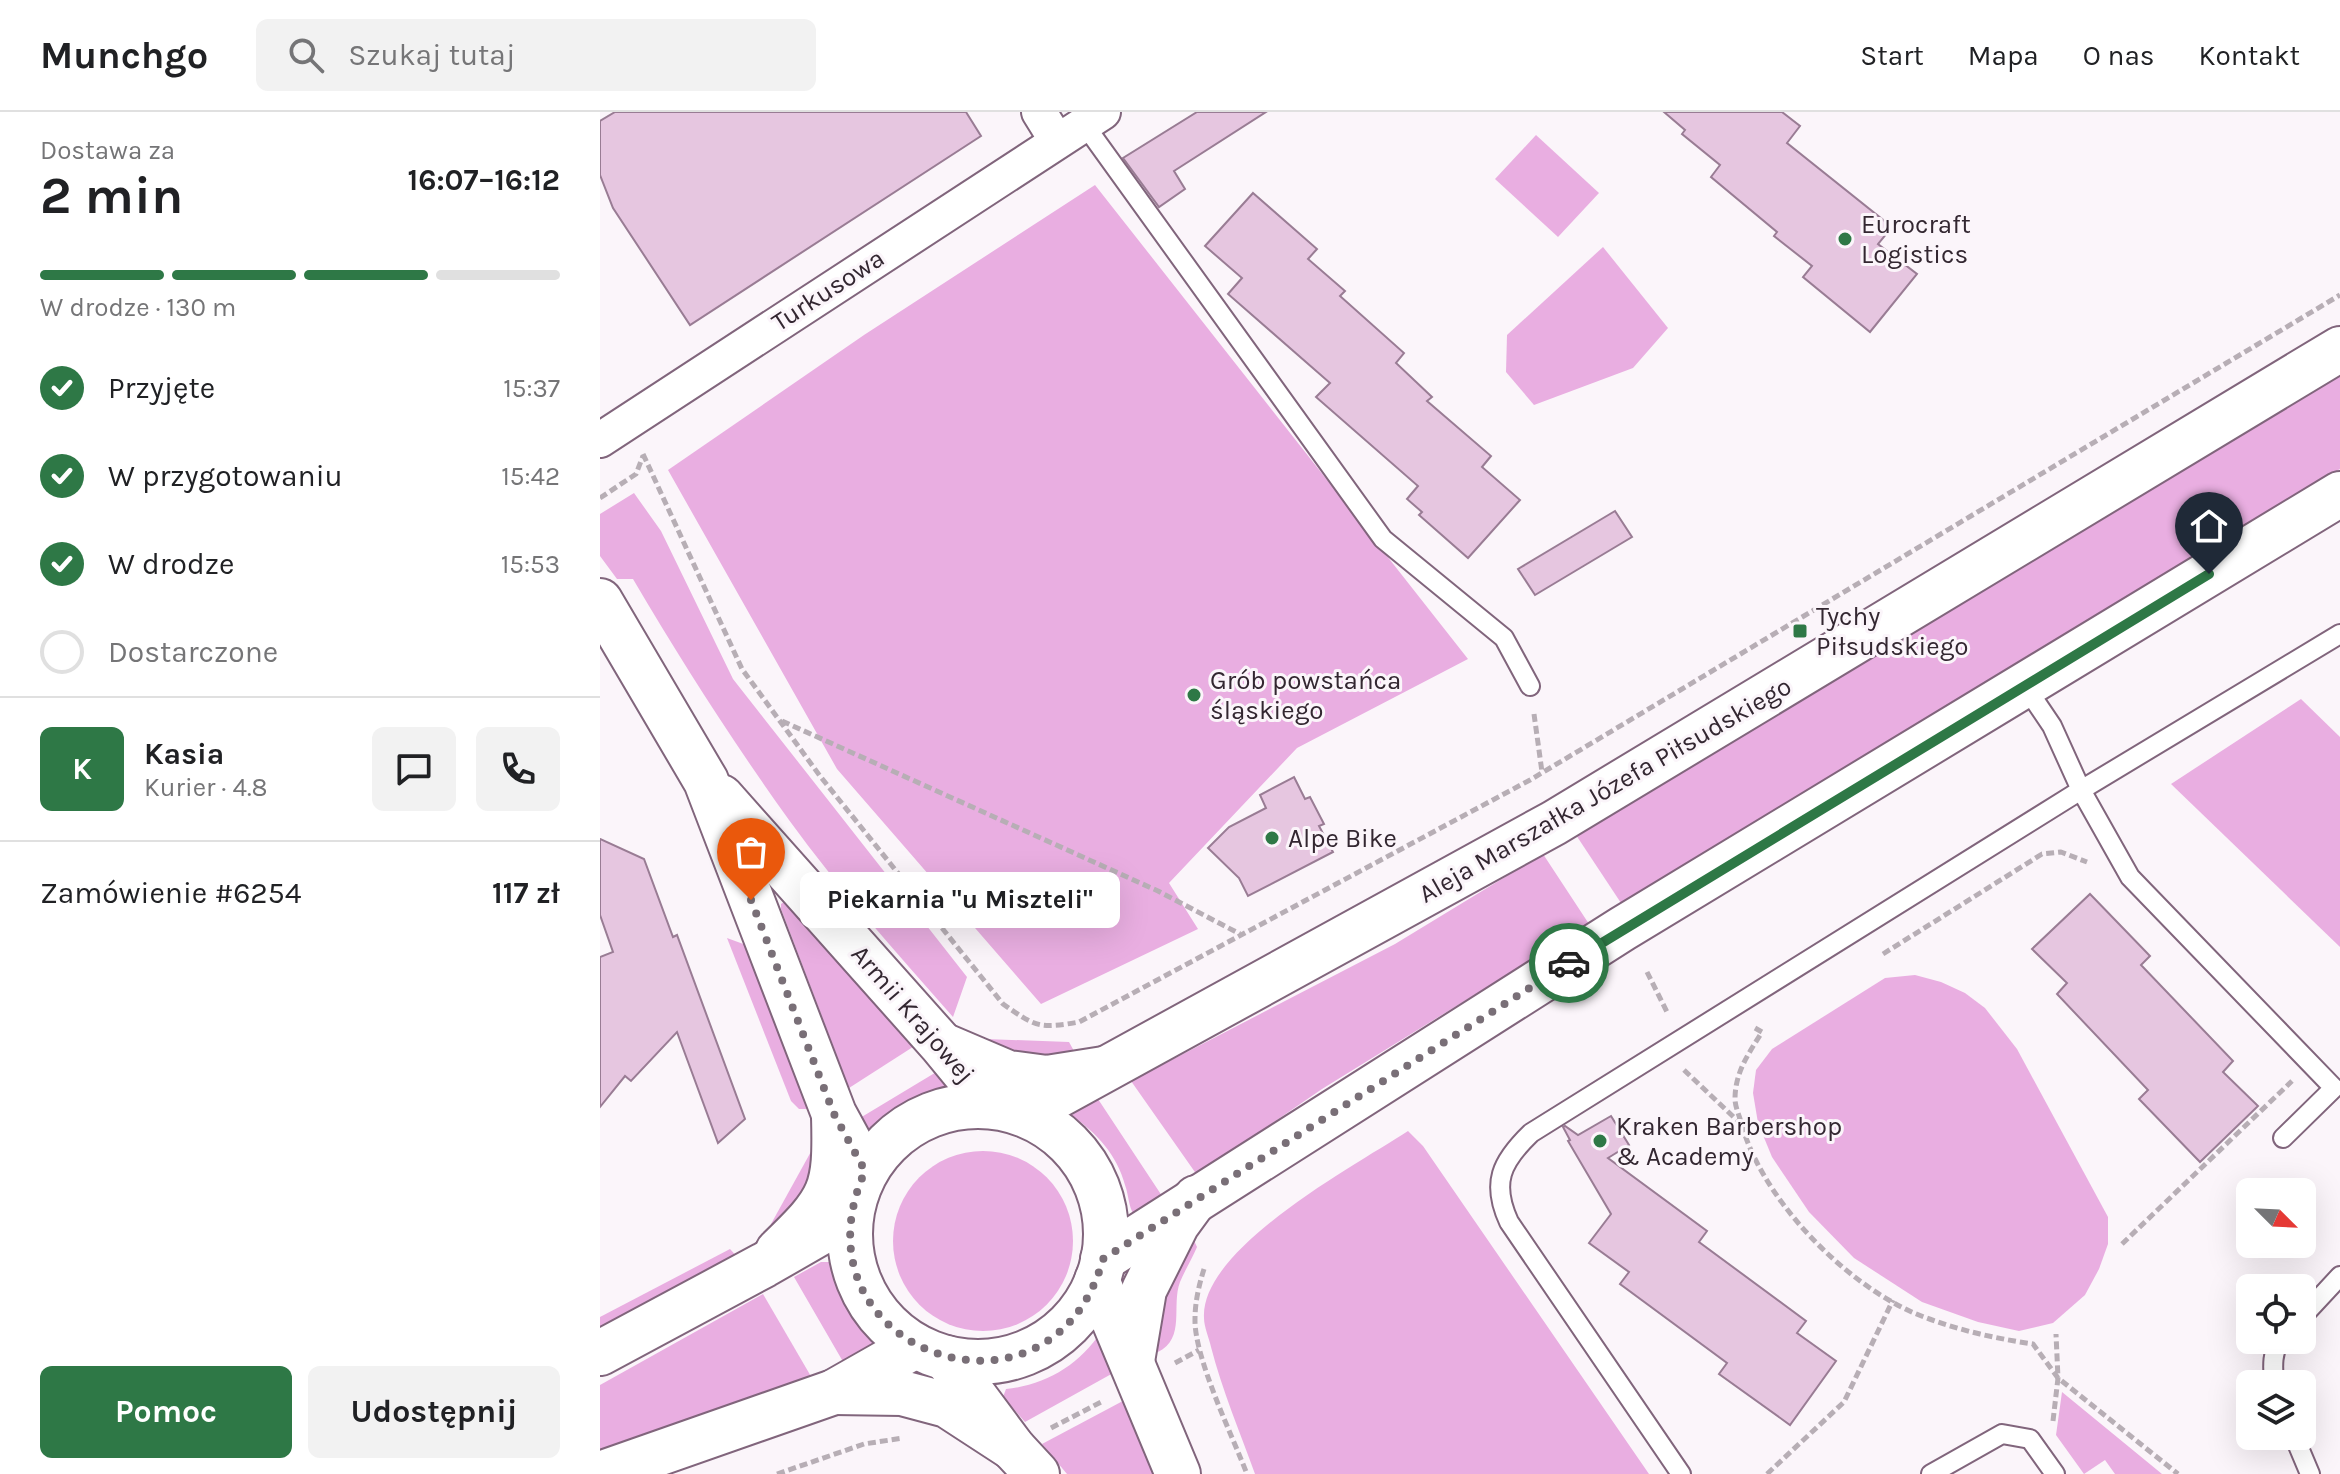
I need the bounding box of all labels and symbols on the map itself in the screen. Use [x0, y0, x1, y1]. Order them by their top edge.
place label: Eurocraft Logistics [1861, 209, 1971, 270]
marker: Eurocraft Logistics [1836, 230, 1854, 248]
street label: Turkusowa [766, 242, 890, 338]
pin [2175, 492, 2243, 574]
place label: Tychy Piłsudskiego [1816, 601, 1969, 662]
marker: Tychy Piłsudskiego [1791, 622, 1809, 640]
place label: Grób powstańca śląskiego [1210, 665, 1401, 726]
street label: Aleja Marszałka Józefa Piłsudskiego [1413, 670, 1797, 910]
marker: Grób powstańca śląskiego [1185, 686, 1203, 704]
pin [717, 818, 785, 900]
place label: Alpe Bike [1288, 823, 1397, 854]
marker: Alpe Bike [1263, 829, 1281, 847]
callout: Piekarnia "u Miszteli" [799, 872, 1119, 928]
courier [1529, 923, 1609, 1003]
street label: Armii Krajowej [845, 939, 981, 1089]
place label: Kraken Barbershop & Academy [1616, 1111, 1842, 1172]
marker: Kraken Barbershop & Academy [1591, 1132, 1609, 1150]
north arrow [2236, 1178, 2316, 1258]

